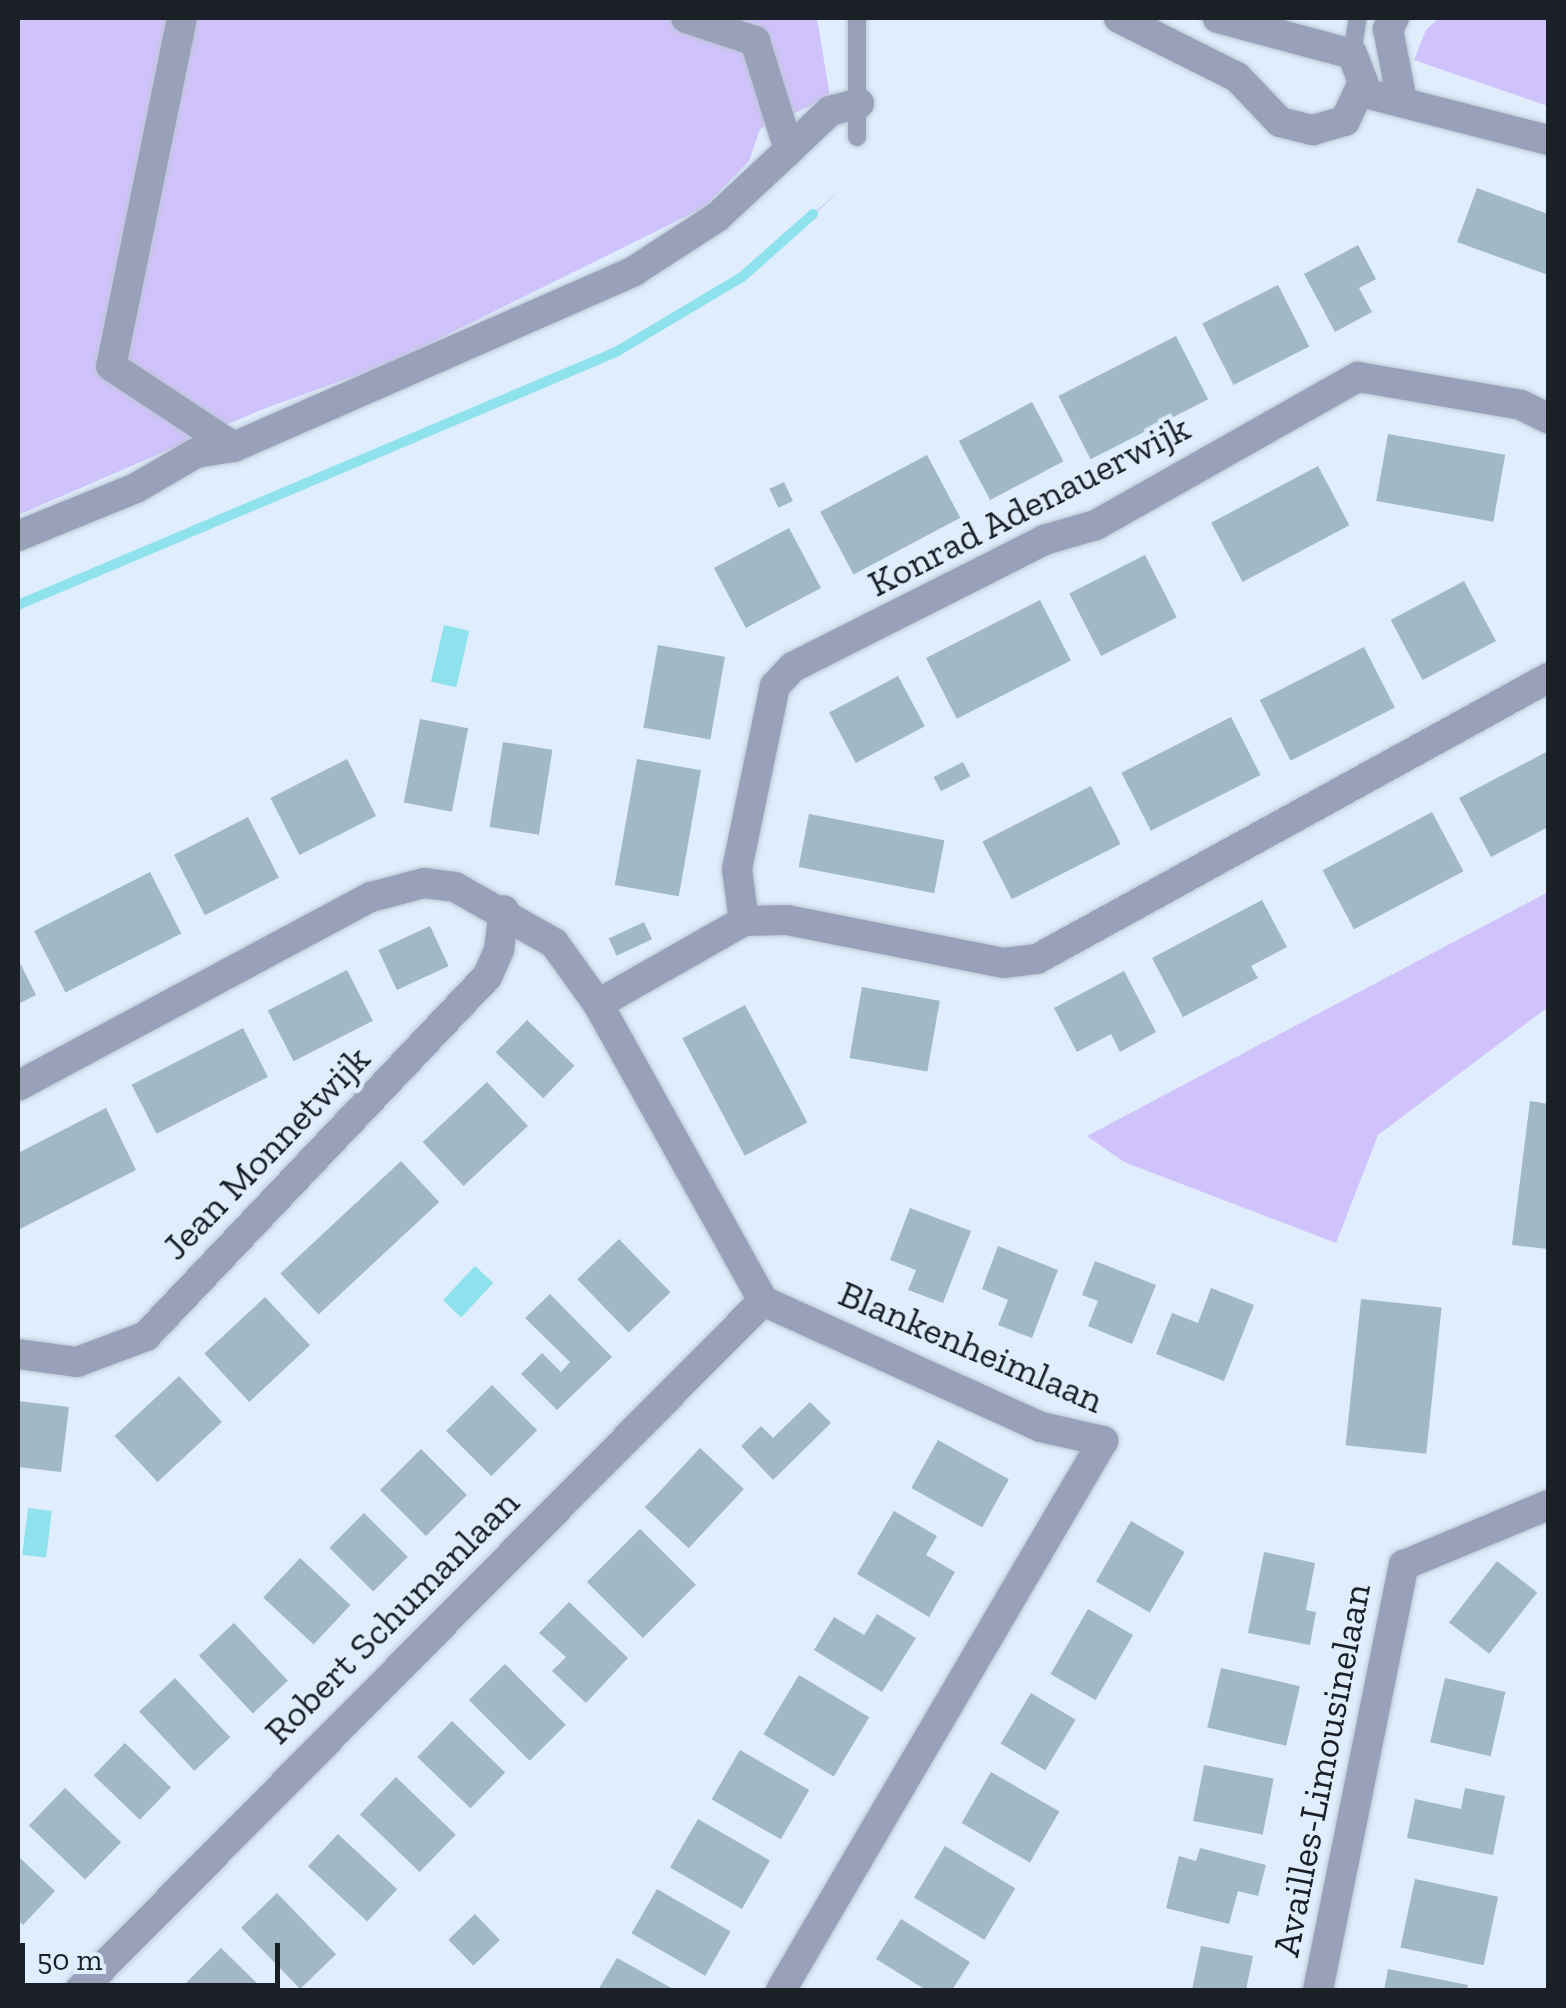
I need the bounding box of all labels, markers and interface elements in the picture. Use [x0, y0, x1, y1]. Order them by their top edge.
street label: Konrad Adenauerwijk [860, 405, 1198, 607]
street label: Jean Monnetwijk [152, 1037, 380, 1269]
street label: Blankenheimlaan [832, 1271, 1110, 1423]
street label: Robert Schumanlaan [255, 1480, 529, 1754]
street label: Availles-Limousinelaan [1263, 1580, 1381, 1960]
scale bar [25, 1923, 285, 1985]
text: 50 m [37, 1942, 102, 1978]

